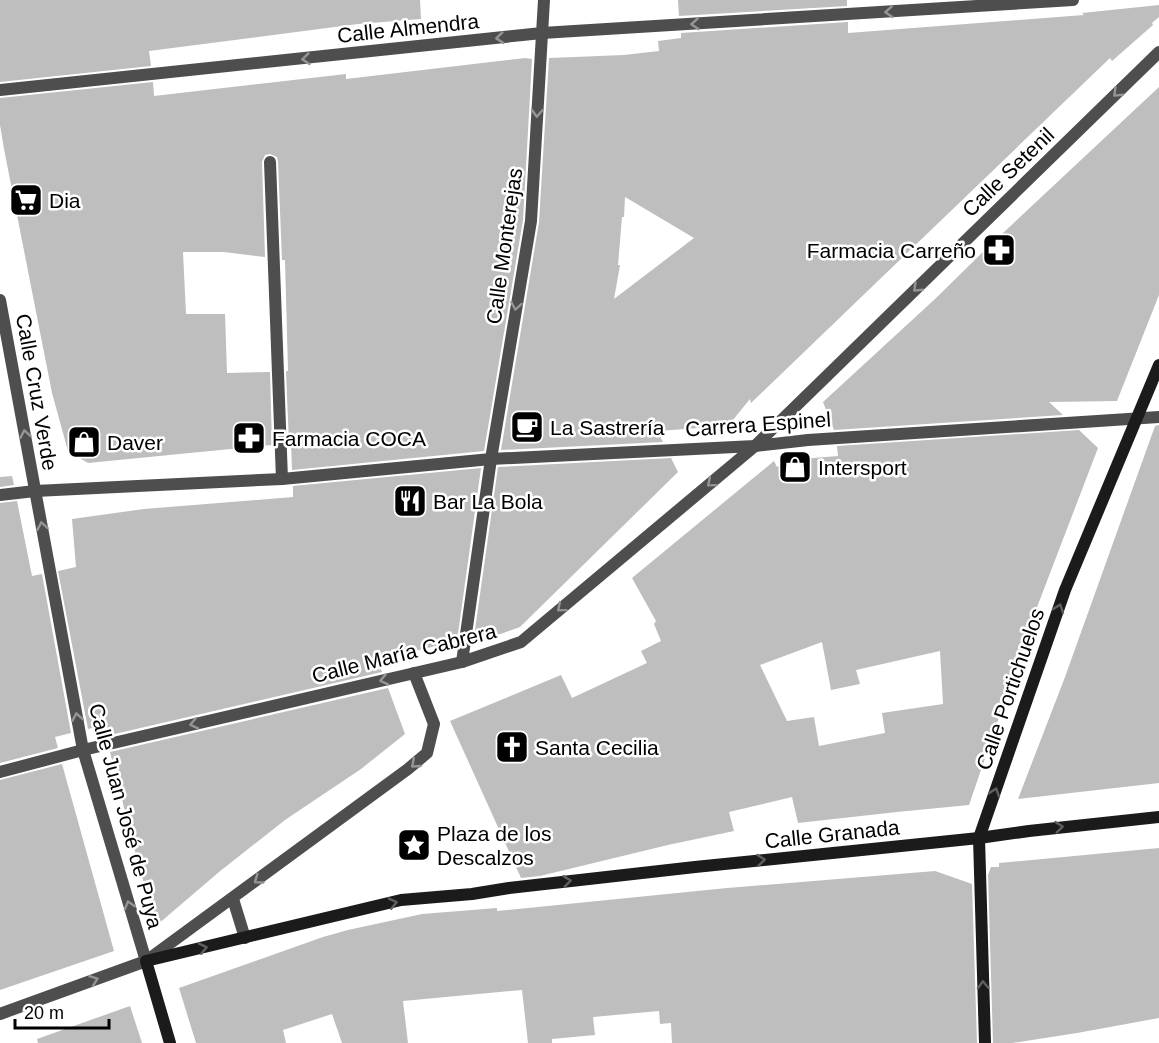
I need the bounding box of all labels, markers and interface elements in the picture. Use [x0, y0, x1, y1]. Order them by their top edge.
one-way arrow [885, 5, 894, 18]
street label: Calle Almendra [336, 9, 480, 47]
one-way arrow [690, 17, 699, 30]
one-way arrow [496, 31, 505, 44]
one-way arrow [302, 52, 311, 65]
one-way arrow [1114, 86, 1125, 97]
one-way arrow [531, 108, 544, 117]
street label: Calle Setenil [958, 123, 1058, 221]
street label: Calle Monterejas [482, 166, 526, 326]
supermarket icon: Dia [8, 182, 44, 218]
place label: Dia [49, 189, 81, 212]
pharmacy icon: Farmacia Carreño [981, 232, 1017, 268]
place label: Farmacia Carreño [807, 239, 976, 262]
one-way arrow [914, 281, 924, 292]
one-way arrow [511, 302, 523, 311]
street label: Calle Cruz Verde [12, 312, 62, 472]
street label: Carrera Espinel [684, 407, 832, 441]
cafe icon: La Sastrería [509, 409, 545, 445]
place label: La Sastrería [550, 416, 665, 439]
pharmacy icon: Farmacia COCA [231, 420, 267, 456]
shop icon: Daver [66, 424, 102, 460]
place label: Farmacia COCA [272, 427, 426, 450]
one-way arrow [19, 429, 32, 439]
place label: Daver [107, 431, 163, 454]
shop icon: Intersport [777, 449, 813, 485]
place label: Intersport [818, 456, 907, 479]
one-way arrow [707, 476, 718, 487]
restaurant icon: Bar La Bola [392, 483, 428, 519]
place label: Bar La Bola [433, 490, 543, 513]
one-way arrow [36, 521, 48, 530]
one-way arrow [557, 601, 568, 612]
one-way arrow [1051, 603, 1064, 614]
street label: Calle Portichuelos [972, 605, 1048, 773]
street label: Calle María Cabrera [309, 619, 499, 687]
one-way arrow [379, 673, 389, 686]
street label: Calle Juan José de Puya [85, 701, 167, 931]
one-way arrow [71, 713, 84, 723]
one-way arrow [189, 717, 199, 730]
church icon: Santa Cecilia [494, 729, 530, 765]
place label: Santa Cecilia [535, 736, 659, 759]
one-way arrow [411, 756, 422, 767]
one-way arrow [988, 787, 1000, 798]
street label: Calle Granada [763, 815, 901, 853]
place label: Plaza de los Descalzos [437, 822, 551, 869]
one-way arrow [1054, 822, 1064, 834]
place icon: Plaza de los Descalzos [396, 827, 432, 863]
one-way arrow [756, 854, 765, 867]
one-way arrow [254, 873, 265, 884]
one-way arrow [562, 876, 572, 888]
one-way arrow [387, 897, 397, 910]
one-way arrow [124, 900, 136, 911]
one-way arrow [198, 942, 208, 955]
one-way arrow [88, 975, 99, 987]
one-way arrow [977, 980, 989, 989]
scale bar [15, 992, 110, 1030]
text: 20 m [24, 1003, 64, 1023]

